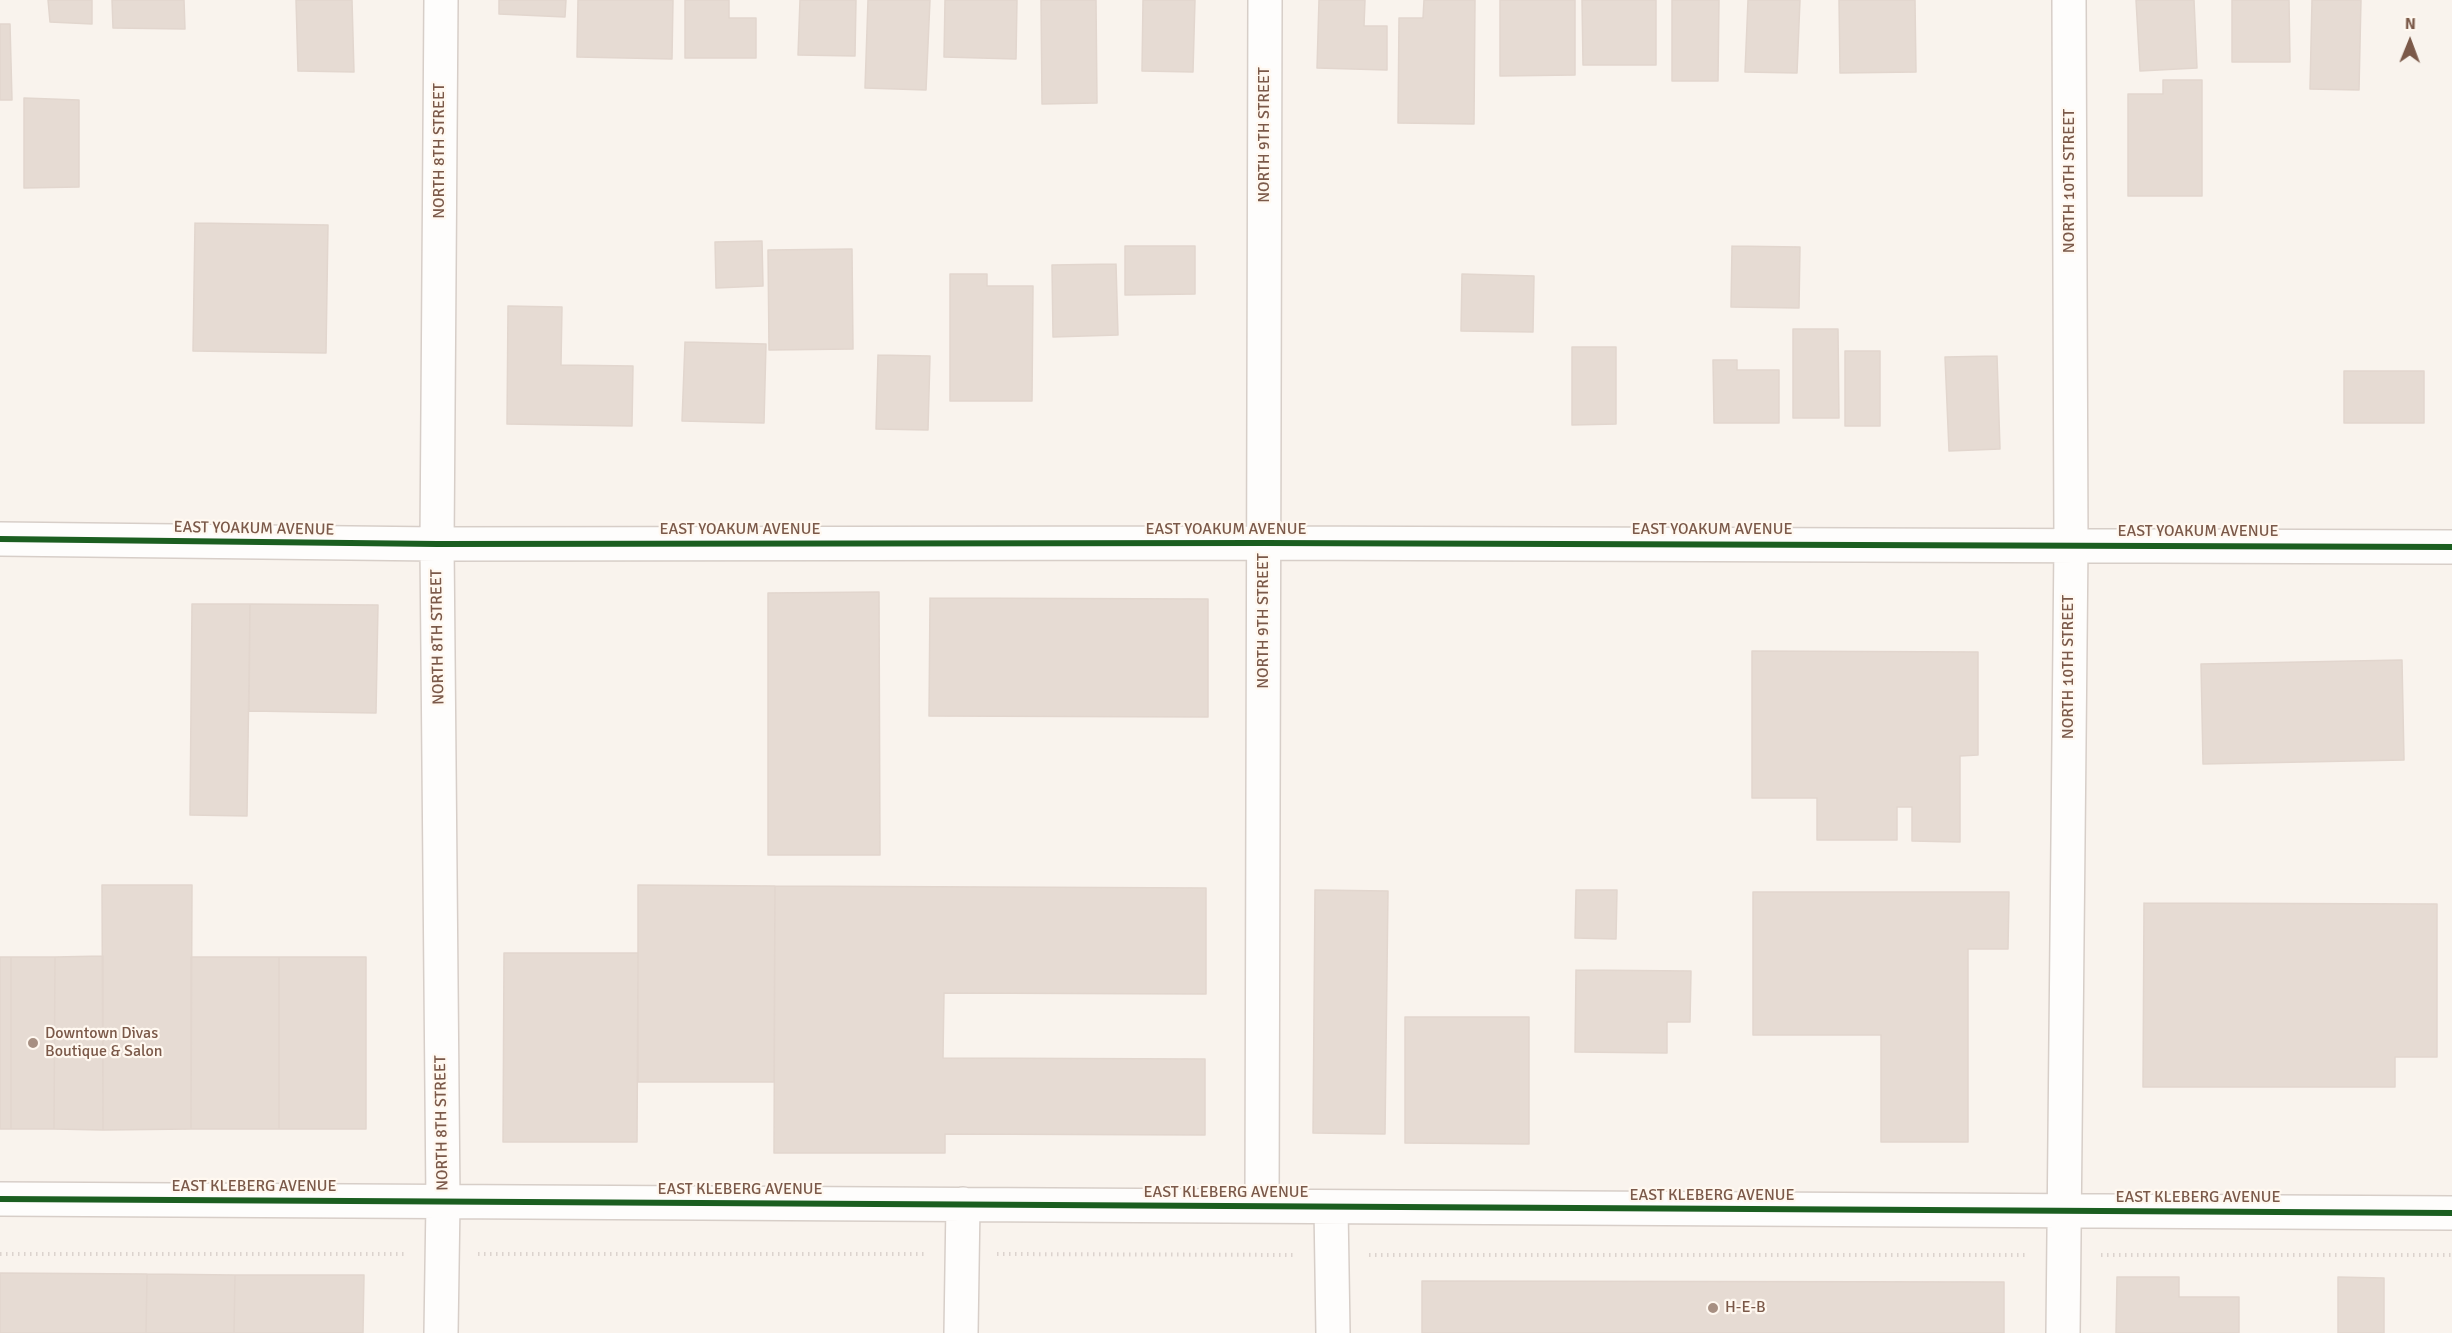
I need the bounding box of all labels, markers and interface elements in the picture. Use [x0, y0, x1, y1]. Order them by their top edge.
north arrow [2380, 12, 2440, 72]
text: N [2405, 14, 2416, 34]
street label: NORTH 9TH STREET [1255, 67, 1275, 203]
street label: NORTH 8TH STREET [430, 83, 450, 219]
street label: NORTH 10TH STREET [2060, 109, 2080, 253]
street label: EAST YOAKUM AVENUE [173, 518, 335, 540]
street label: EAST YOAKUM AVENUE [660, 520, 820, 540]
street label: EAST YOAKUM AVENUE [1146, 520, 1306, 540]
street label: EAST YOAKUM AVENUE [1632, 520, 1792, 540]
street label: EAST YOAKUM AVENUE [2118, 522, 2278, 542]
street label: NORTH 9TH STREET [1254, 553, 1274, 689]
street label: NORTH 8TH STREET [427, 569, 449, 705]
street label: NORTH 10TH STREET [2059, 595, 2079, 739]
place label: Downtown Divas Boutique & Salon [45, 1024, 163, 1062]
marker: Downtown Divas Boutique & Salon [26, 1036, 40, 1050]
street label: NORTH 8TH STREET [431, 1055, 453, 1191]
street label: EAST KLEBERG AVENUE [171, 1177, 337, 1197]
street label: EAST KLEBERG AVENUE [657, 1180, 823, 1200]
street label: EAST KLEBERG AVENUE [1143, 1183, 1309, 1203]
street label: EAST KLEBERG AVENUE [1629, 1186, 1795, 1206]
street label: EAST KLEBERG AVENUE [2115, 1188, 2281, 1208]
place label: H-E-B [1725, 1298, 1766, 1318]
marker: H-E-B [1706, 1301, 1720, 1315]

